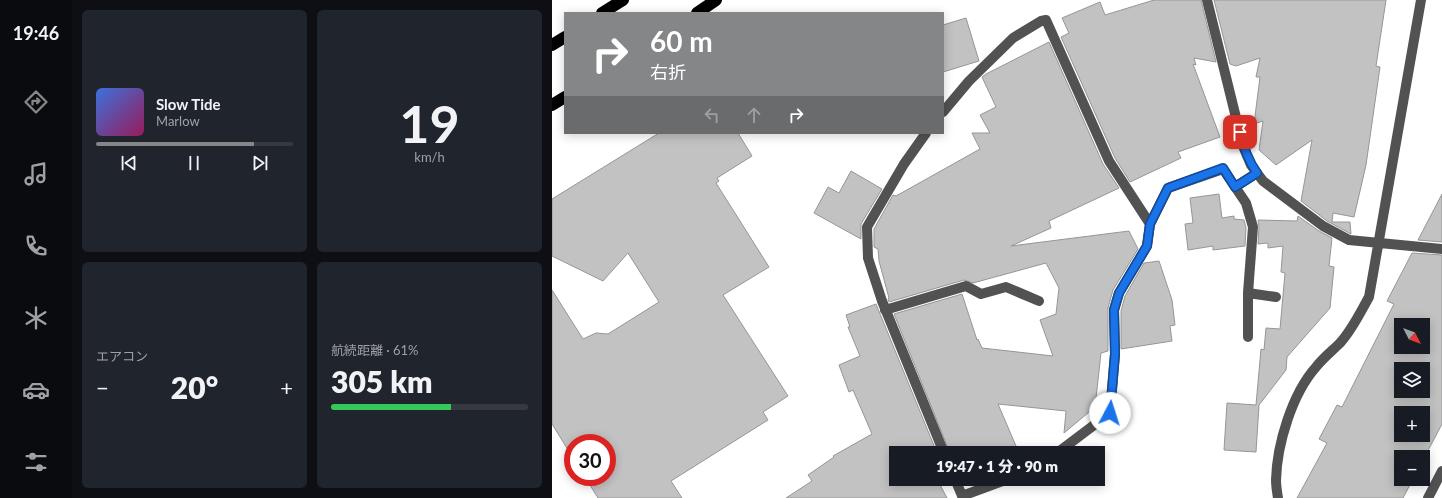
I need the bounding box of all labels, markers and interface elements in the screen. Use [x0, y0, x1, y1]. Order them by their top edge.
text: 19:46 [13, 22, 59, 44]
text: 60 m [650, 24, 713, 58]
icon: right [584, 28, 636, 80]
text: 右折 [650, 61, 686, 83]
icon: directions [22, 88, 50, 116]
text: 19 [399, 92, 460, 154]
text: Slow Tide [156, 95, 221, 113]
icon: left [701, 104, 723, 126]
icon: ahead [743, 104, 765, 126]
icon: right [785, 104, 807, 126]
text: Marlow [156, 113, 200, 129]
pin [1223, 115, 1257, 149]
icon: arrive [1229, 121, 1251, 143]
text: km/h [414, 149, 445, 165]
icon: previous [118, 152, 140, 174]
icon: pause [183, 152, 205, 174]
icon: next [249, 152, 271, 174]
icon: music [22, 160, 50, 188]
icon: phone [22, 232, 50, 260]
icon: climate [22, 304, 50, 332]
north arrow [1394, 318, 1430, 354]
map controls [1394, 318, 1430, 486]
text: 航続距離 · 61% [331, 342, 419, 358]
text: エアコン [96, 348, 148, 364]
button: layers [1394, 362, 1430, 398]
text: 305 km [331, 363, 432, 399]
text: 20° [171, 369, 218, 405]
text: − [96, 374, 109, 401]
text: + [280, 374, 293, 401]
icon: car [22, 376, 50, 404]
position arrow [1089, 392, 1131, 434]
button: + [1394, 406, 1430, 442]
speed limit sign: 30 [564, 434, 616, 486]
icon: filters [22, 448, 50, 476]
button: − [1394, 450, 1430, 486]
text: 19:47 · 1 分 · 90 m [936, 457, 1058, 475]

